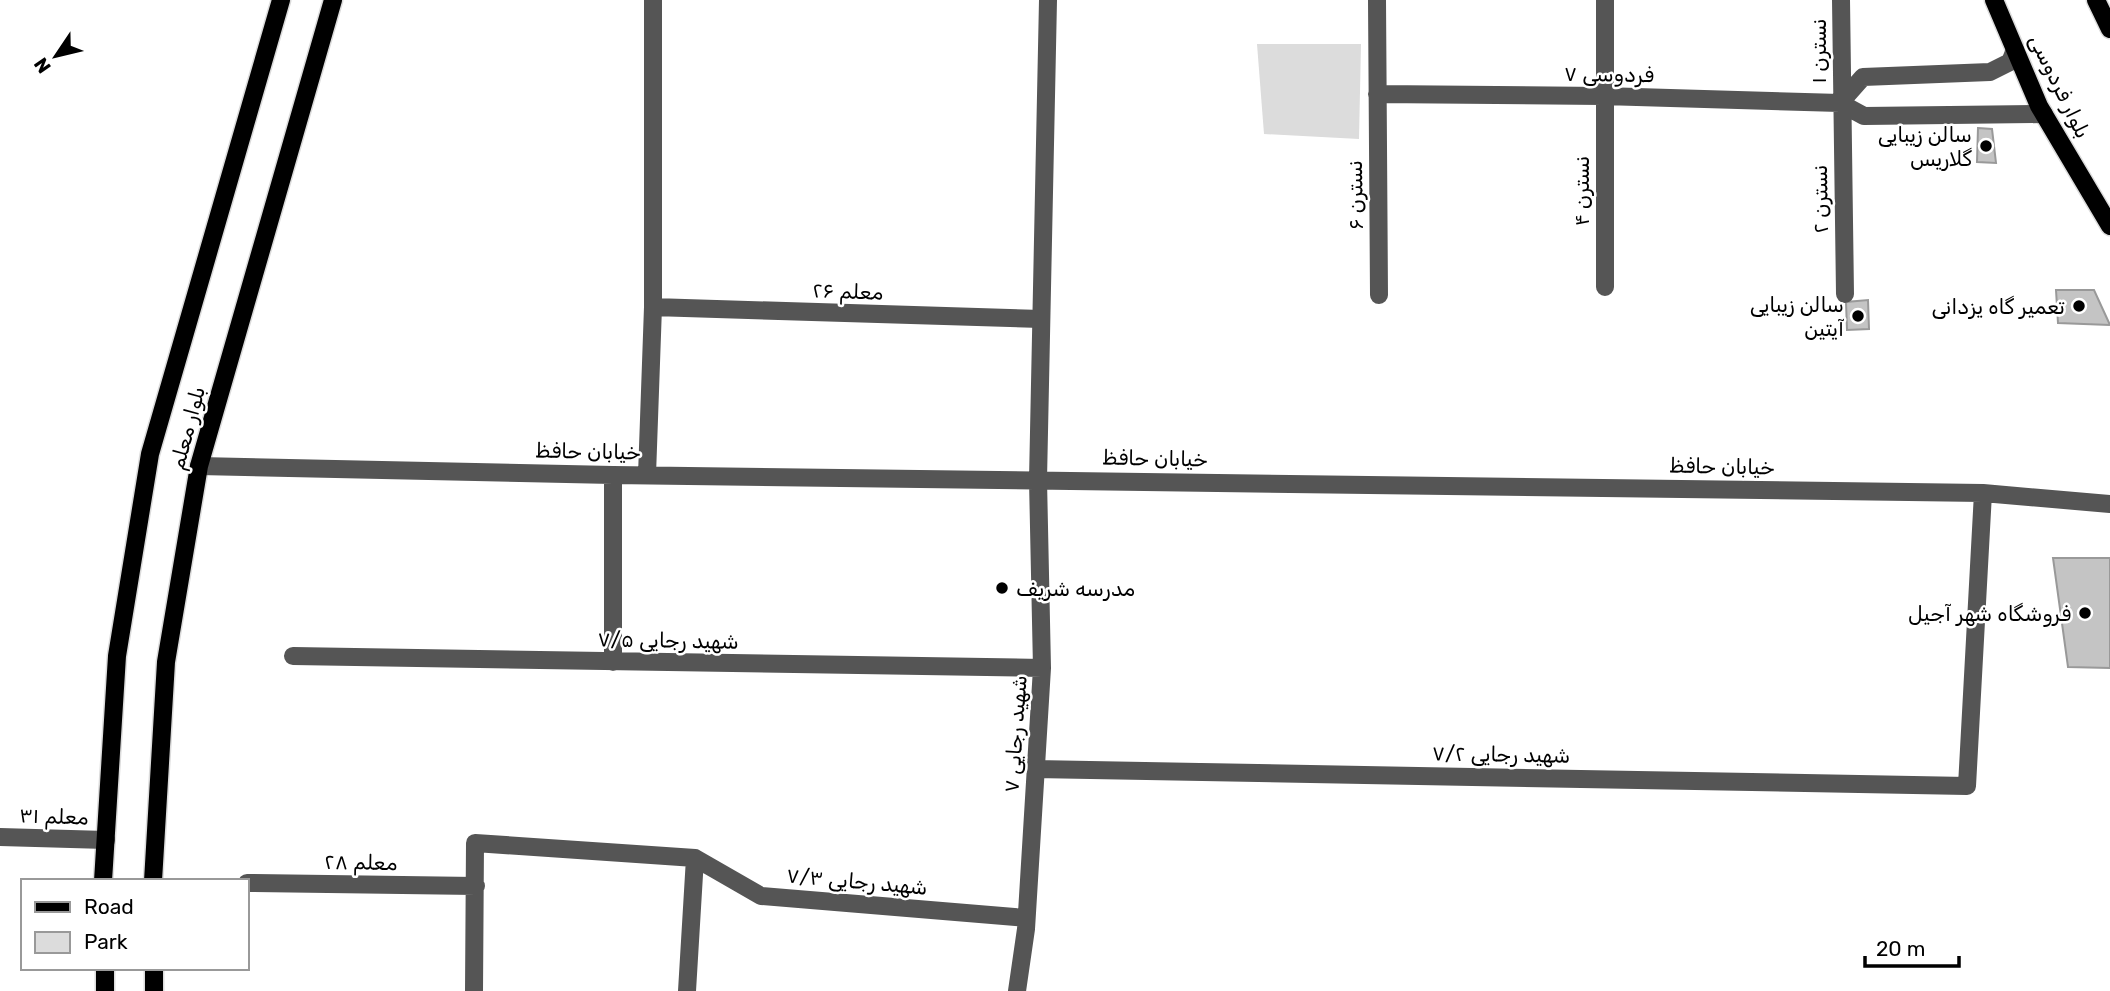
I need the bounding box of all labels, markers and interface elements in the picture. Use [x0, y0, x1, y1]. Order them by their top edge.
street label: نسترن ۱ [1806, 19, 1831, 83]
north arrow [21, 21, 91, 91]
street label: بلوار فردوسی [2023, 30, 2096, 142]
text: N [29, 53, 56, 78]
street label: فردوسی ۷ [1564, 61, 1654, 88]
place label: سالن زیبایی گلاریس [1878, 122, 1973, 171]
marker: سالن زیبایی گلاریس [1978, 138, 1994, 154]
street label: نسترن ۴ [1569, 156, 1594, 226]
street label: نسترن ۶ [1342, 160, 1368, 230]
street label: نسترن ۲ [1807, 164, 1833, 234]
street label: معلم ۲۶ [812, 277, 884, 307]
place label: سالن زیبایی آیتین [1750, 292, 1844, 341]
place label: تعمیر گاه یزدانی [1932, 294, 2065, 319]
marker: تعمیر گاه یزدانی [2071, 298, 2087, 314]
marker: سالن زیبایی آیتین [1850, 308, 1866, 324]
street label: بلوار معلم [164, 384, 212, 473]
street label: خیابان حافظ [535, 438, 641, 464]
street label: خیابان حافظ [1102, 445, 1208, 471]
street label: خیابان حافظ [1669, 453, 1775, 479]
place label: مدرسه شریف [1016, 576, 1135, 601]
marker: مدرسه شریف [994, 580, 1010, 596]
place label: فروشگاه شهر آجیل [1908, 601, 2071, 627]
marker: فروشگاه شهر آجیل [2077, 605, 2093, 621]
street label: شهید رجایی ۷/۵ [597, 626, 739, 654]
street label: شهید رجایی ۷ [998, 674, 1032, 794]
street label: شهید رجایی ۷/۲ [1432, 740, 1570, 768]
street label: معلم ۳۱ [19, 802, 89, 832]
street label: معلم ۲۸ [324, 849, 398, 877]
street label: شهید رجایی ۷/۳ [785, 862, 929, 900]
legend [21, 879, 248, 970]
text: Road [84, 894, 134, 919]
scale bar [1865, 925, 1960, 969]
text: Park [84, 929, 128, 954]
text: 20 m [1876, 936, 1925, 961]

